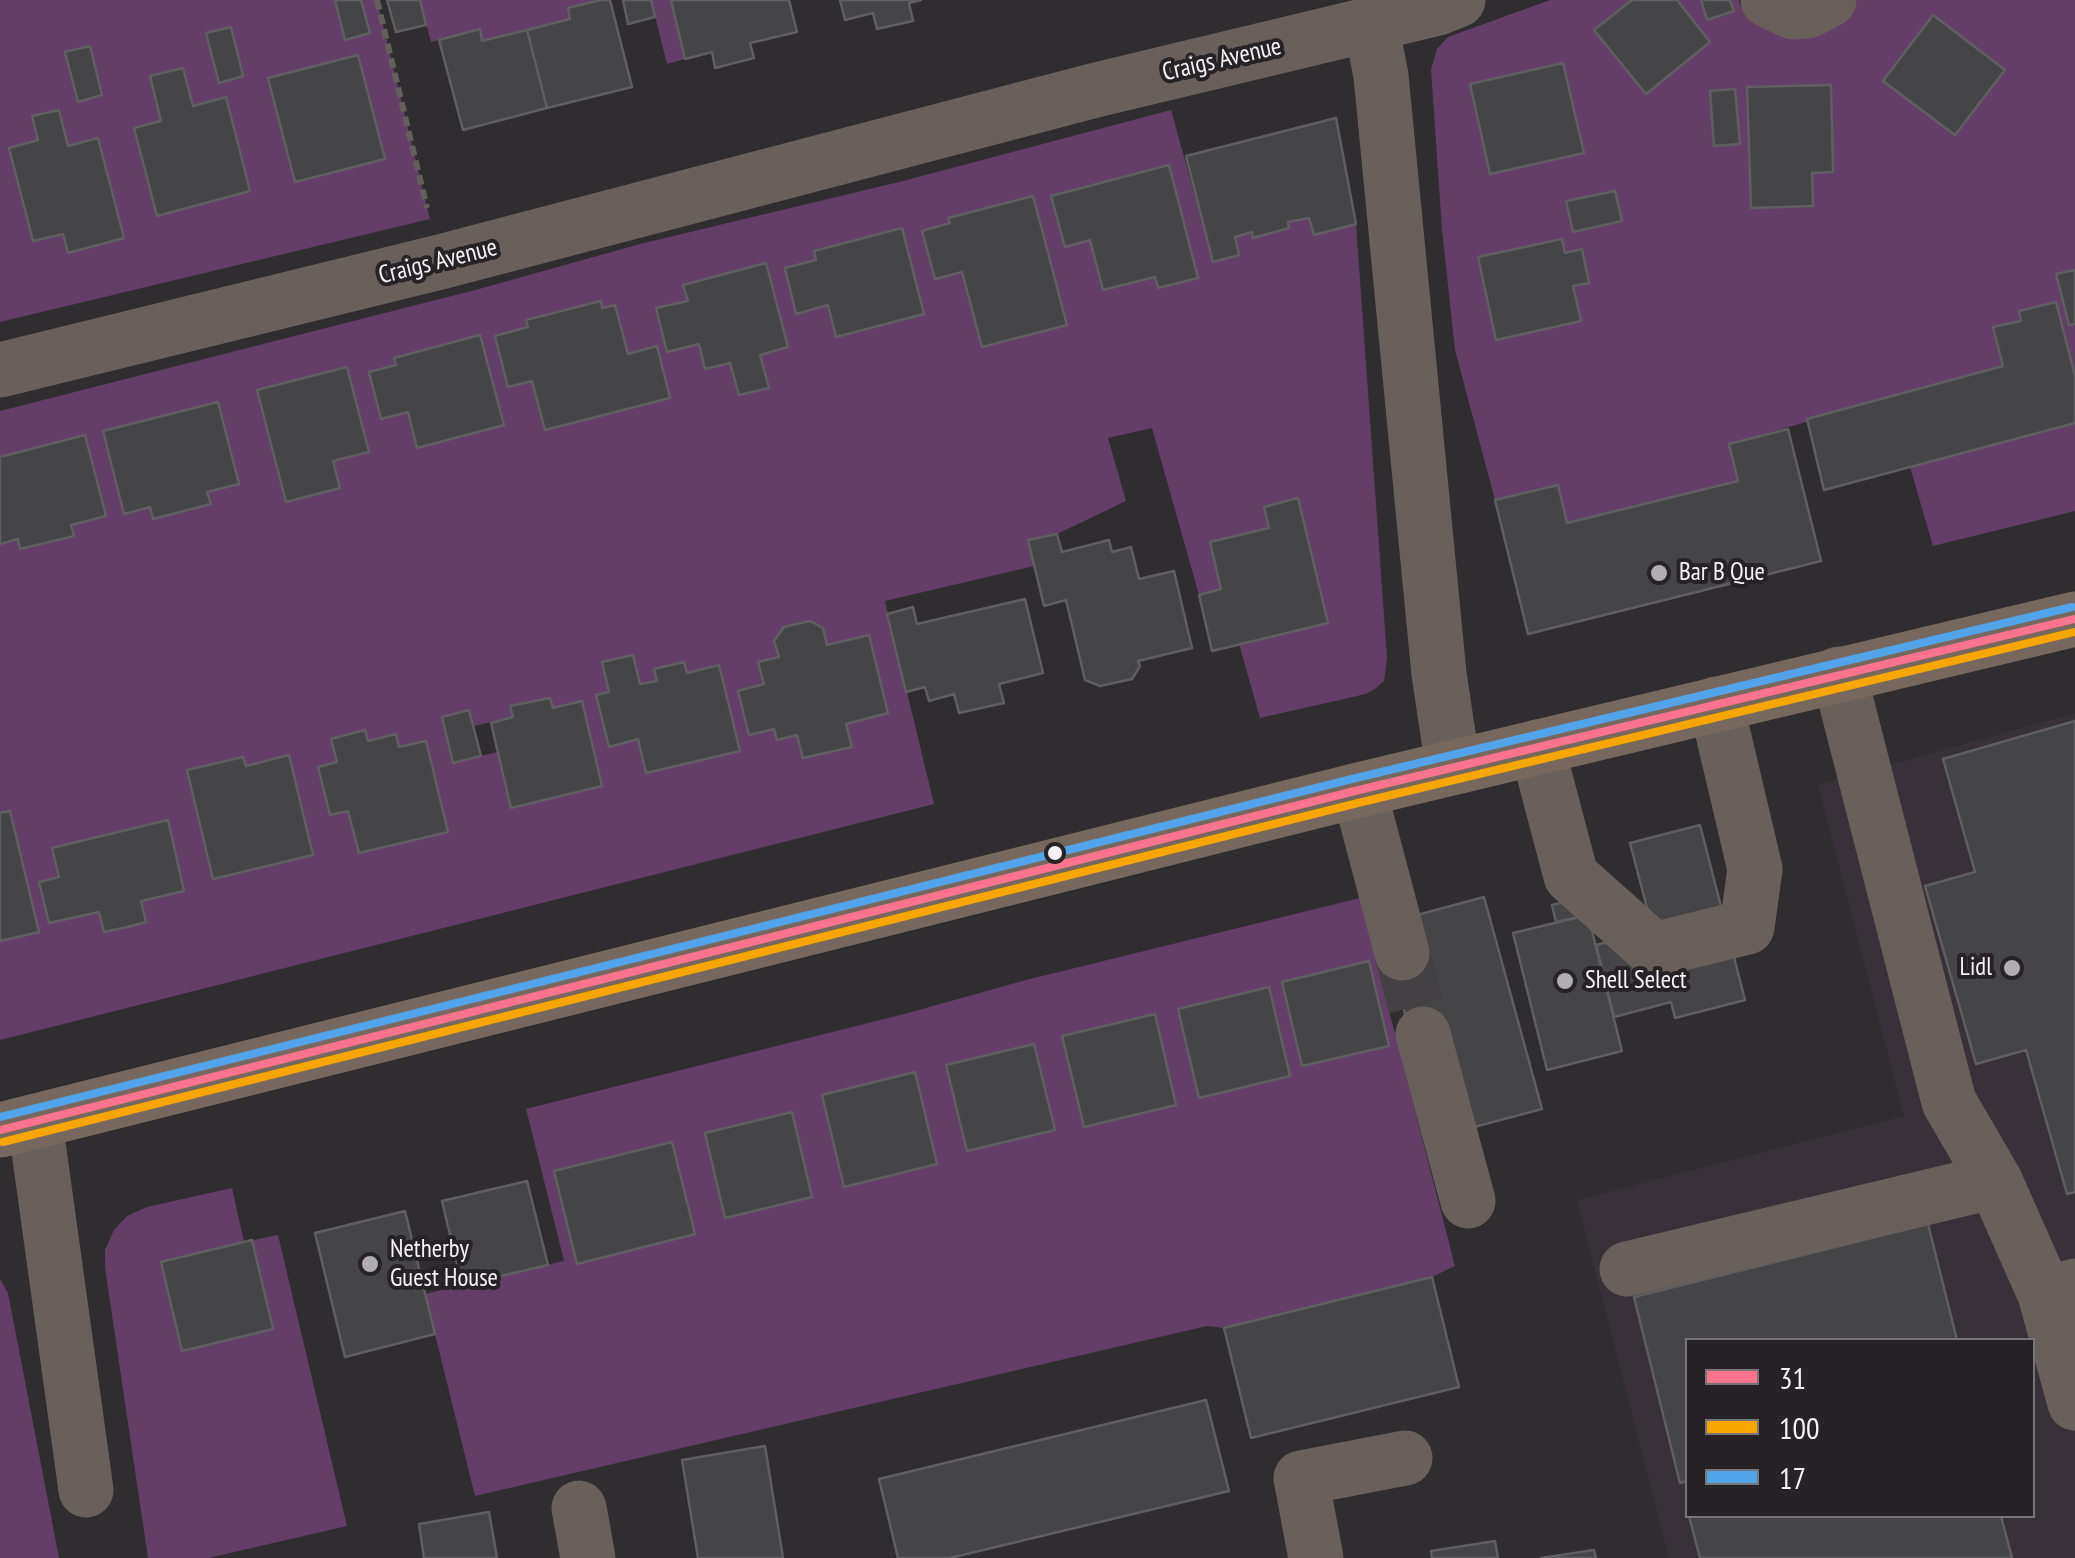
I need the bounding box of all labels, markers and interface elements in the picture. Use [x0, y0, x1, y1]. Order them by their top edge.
street label: Craigs Avenue [1160, 32, 1284, 88]
street label: Craigs Avenue [376, 233, 500, 291]
place label: Bar B Que [1679, 558, 1765, 588]
marker: Bar B Que [1648, 562, 1670, 584]
unlabelled marker [1045, 843, 1065, 863]
place label: Lidl [1960, 953, 1992, 983]
marker: Lidl [2001, 957, 2023, 979]
place label: Shell Select [1585, 966, 1687, 996]
marker: Shell Select [1554, 970, 1576, 992]
place label: Netherby Guest House [390, 1235, 498, 1294]
marker: Netherby Guest House [359, 1253, 381, 1275]
legend [1685, 1338, 2035, 1518]
text: 31 [1779, 1358, 1806, 1397]
text: 100 [1779, 1408, 1820, 1447]
text: 17 [1779, 1458, 1806, 1497]

